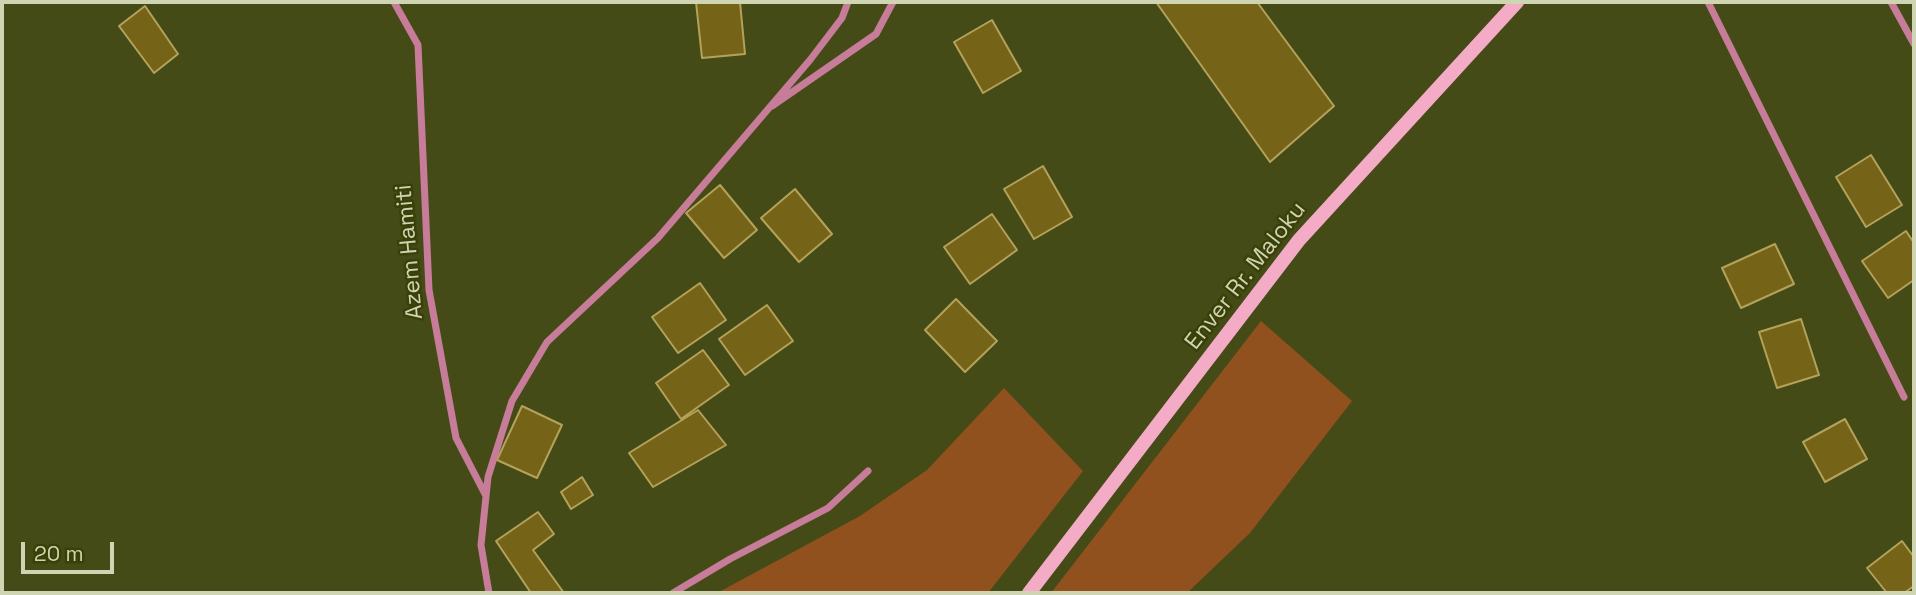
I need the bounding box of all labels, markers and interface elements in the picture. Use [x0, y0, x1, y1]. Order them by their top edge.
street label: Azem Hamiti [390, 183, 430, 321]
street label: Enver Rr. Maloku [1180, 197, 1312, 355]
scale bar [24, 528, 117, 572]
text: 20 m [34, 540, 84, 567]

